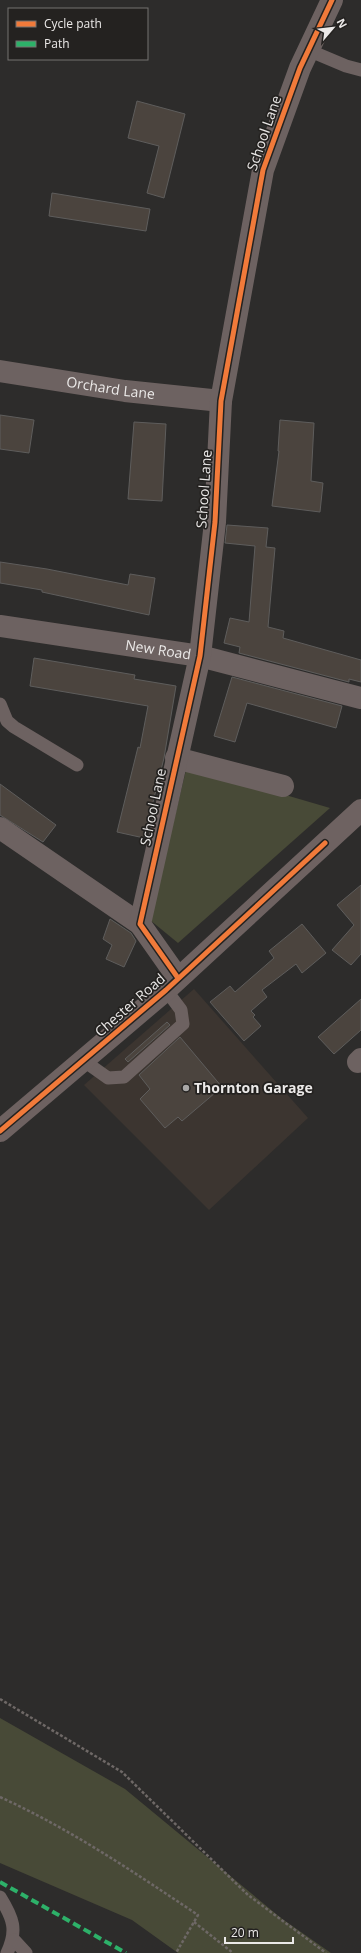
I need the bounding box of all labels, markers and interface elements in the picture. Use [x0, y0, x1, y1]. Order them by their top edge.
legend [8, 8, 148, 60]
north arrow [313, 8, 353, 48]
text: Cycle path [44, 15, 102, 32]
text: N [334, 16, 351, 31]
text: Path [44, 35, 70, 52]
street label: School Lane [242, 92, 285, 173]
street label: Orchard Lane [65, 372, 156, 403]
street label: School Lane [191, 449, 216, 529]
street label: New Road [124, 635, 193, 664]
street label: School Lane [135, 766, 170, 847]
street label: Chester Road [90, 969, 169, 1041]
place label: Thornton Garage [194, 1078, 313, 1097]
marker: Thornton Garage [181, 1083, 191, 1093]
scale bar [225, 1919, 293, 1945]
text: 20 m [231, 1924, 259, 1941]

